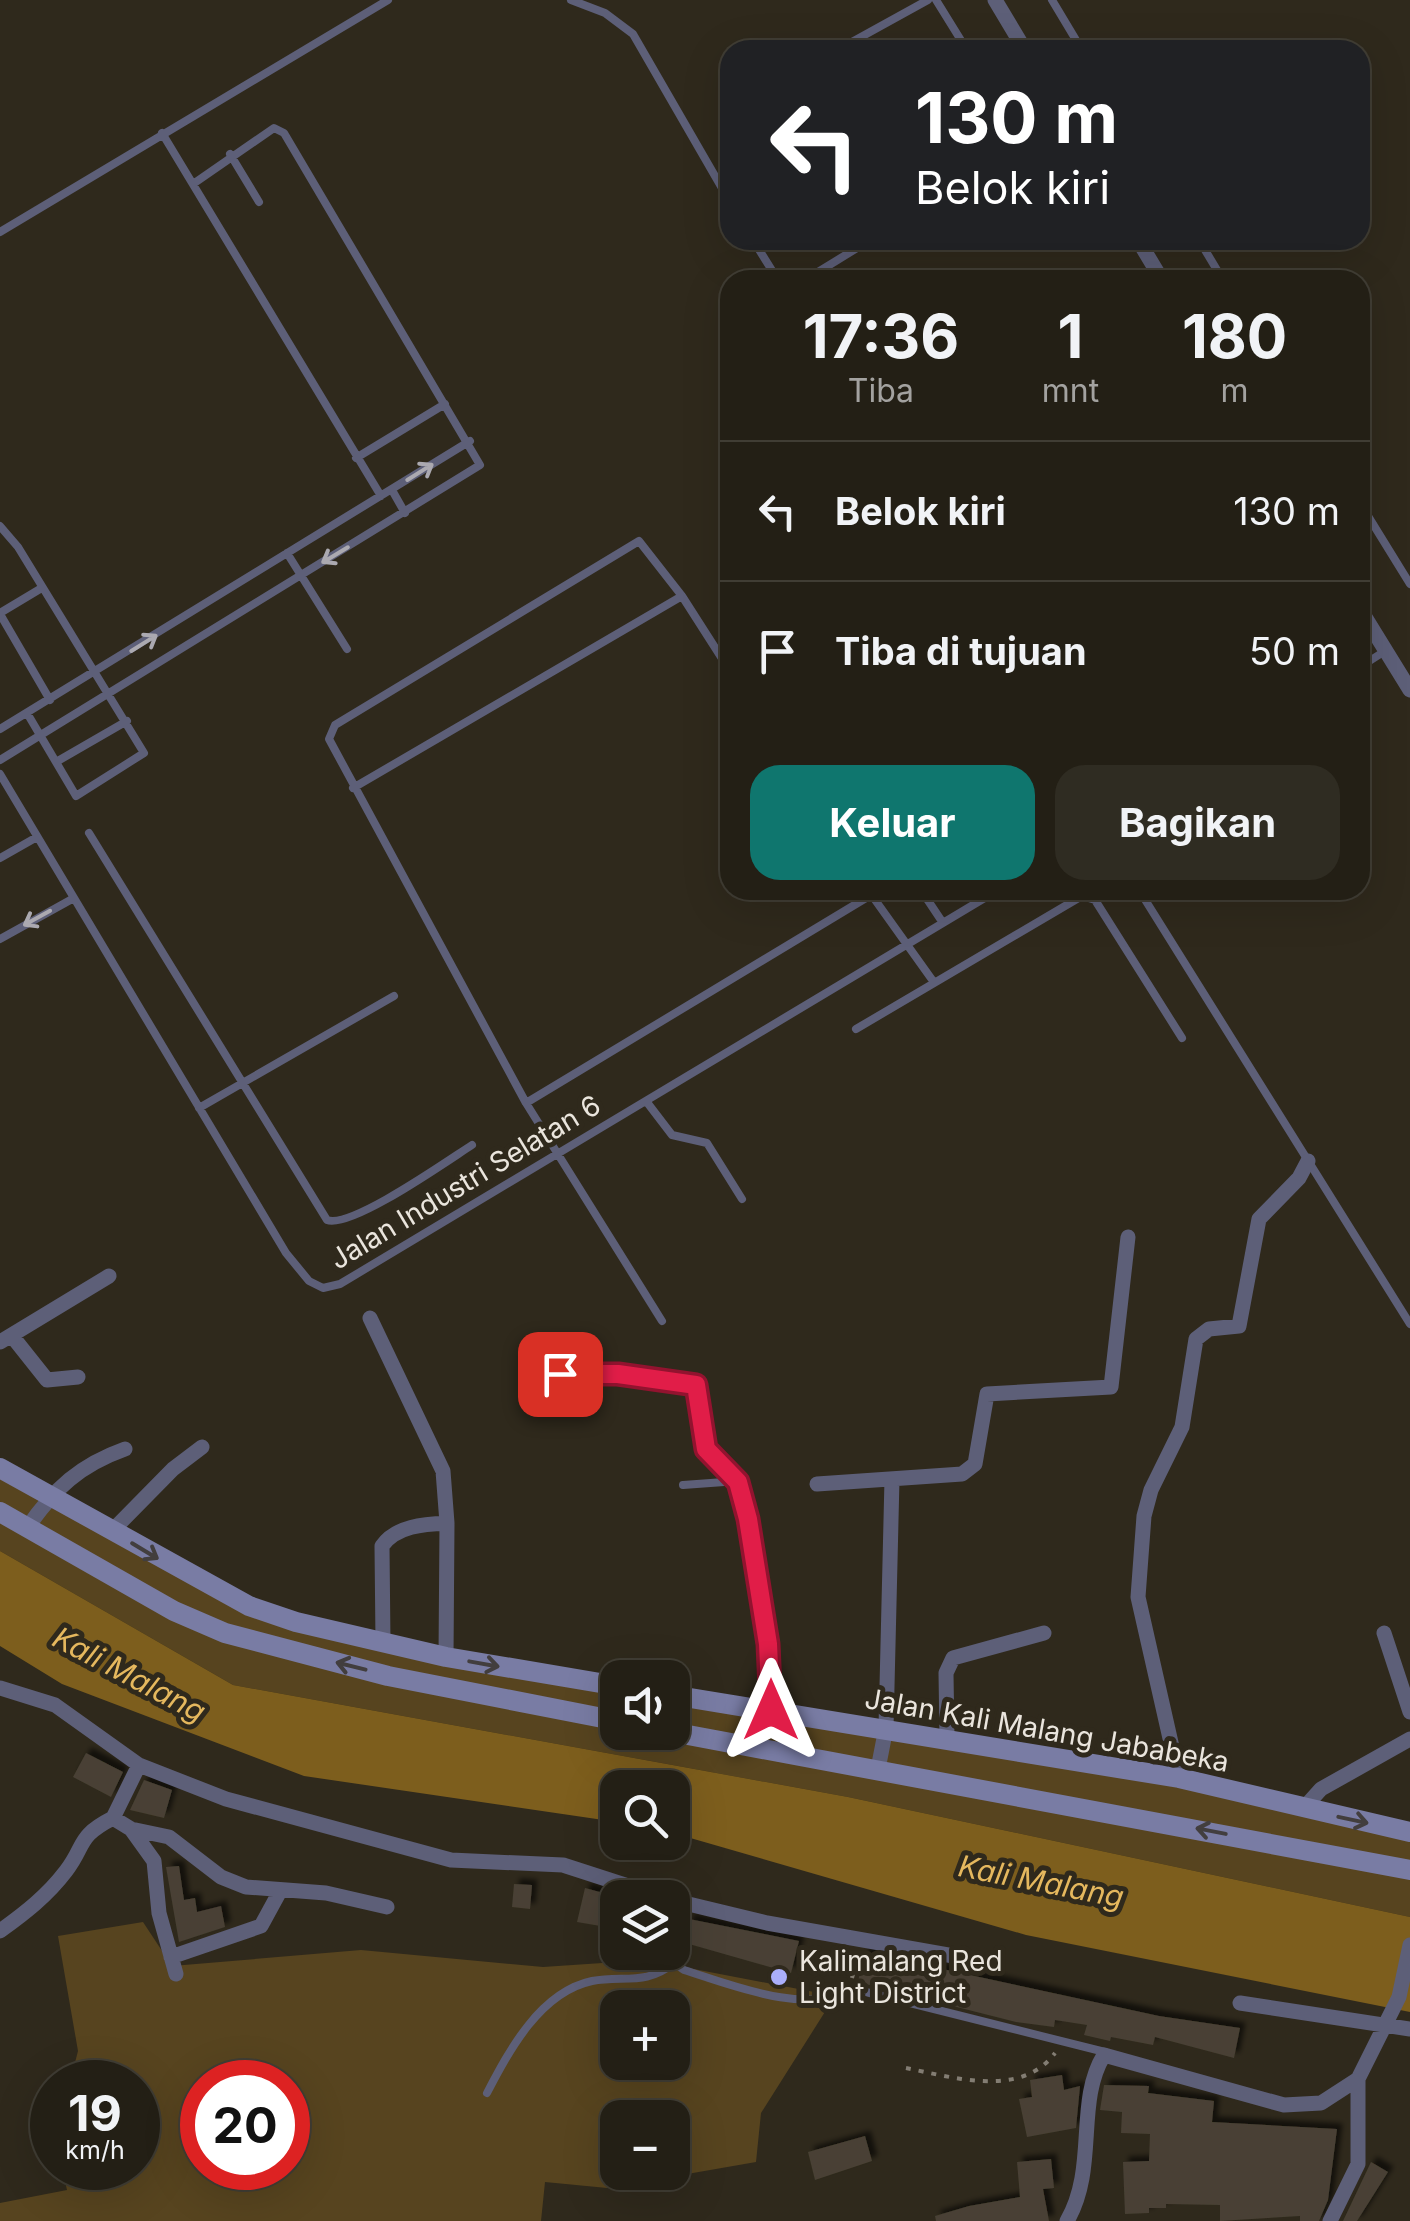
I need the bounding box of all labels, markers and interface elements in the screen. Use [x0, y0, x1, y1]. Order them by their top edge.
text: 130 m [915, 75, 1118, 160]
icon: left [750, 80, 880, 210]
text: Belok kiri [915, 160, 1110, 215]
text: 17:36 [803, 300, 959, 372]
text: 1 [1058, 300, 1083, 372]
text: 180 [1182, 300, 1287, 372]
text: Tiba [848, 371, 914, 410]
text: mnt [1042, 371, 1099, 410]
text: m [1221, 371, 1249, 410]
one-way arrow [406, 462, 434, 483]
icon: left [750, 484, 805, 539]
text: Belok kiri [835, 488, 1006, 534]
text: 130 m [1233, 488, 1340, 534]
one-way arrow [321, 545, 350, 565]
icon: arrive [750, 624, 805, 679]
text: Tiba di tujuan [835, 628, 1087, 674]
text: 50 m [1249, 628, 1340, 674]
one-way arrow [129, 632, 157, 653]
button: Keluar [750, 765, 1035, 880]
button: Bagikan [1055, 765, 1340, 880]
one-way arrow [23, 909, 52, 929]
street label: Jalan Industri Selatan 6 [324, 1088, 606, 1276]
pin [518, 1332, 603, 1417]
icon: arrive [533, 1347, 588, 1402]
one-way arrow [130, 1541, 159, 1561]
water label: Kali Malang [47, 1619, 212, 1729]
one-way arrow [468, 1655, 500, 1674]
one-way arrow [336, 1656, 368, 1674]
position arrow [719, 1658, 823, 1762]
map controls [600, 1660, 690, 2190]
button: sound [600, 1660, 690, 1750]
street label: Jalan Kali Malang Jababeka [862, 1681, 1232, 1779]
button: search [600, 1770, 690, 1860]
one-way arrow [1336, 1812, 1368, 1830]
one-way arrow [1196, 1821, 1228, 1840]
water label: Kali Malang [955, 1847, 1127, 1915]
button: layers [600, 1880, 690, 1970]
place label: Kalimalang Red Light District [799, 1944, 1003, 2010]
marker: Kalimalang Red Light District [768, 1966, 790, 1988]
button: + [600, 1990, 690, 2080]
speed limit sign: 20 [180, 2060, 310, 2190]
text: 19 [68, 2083, 122, 2143]
button: − [600, 2100, 690, 2190]
text: km/h [65, 2135, 125, 2165]

